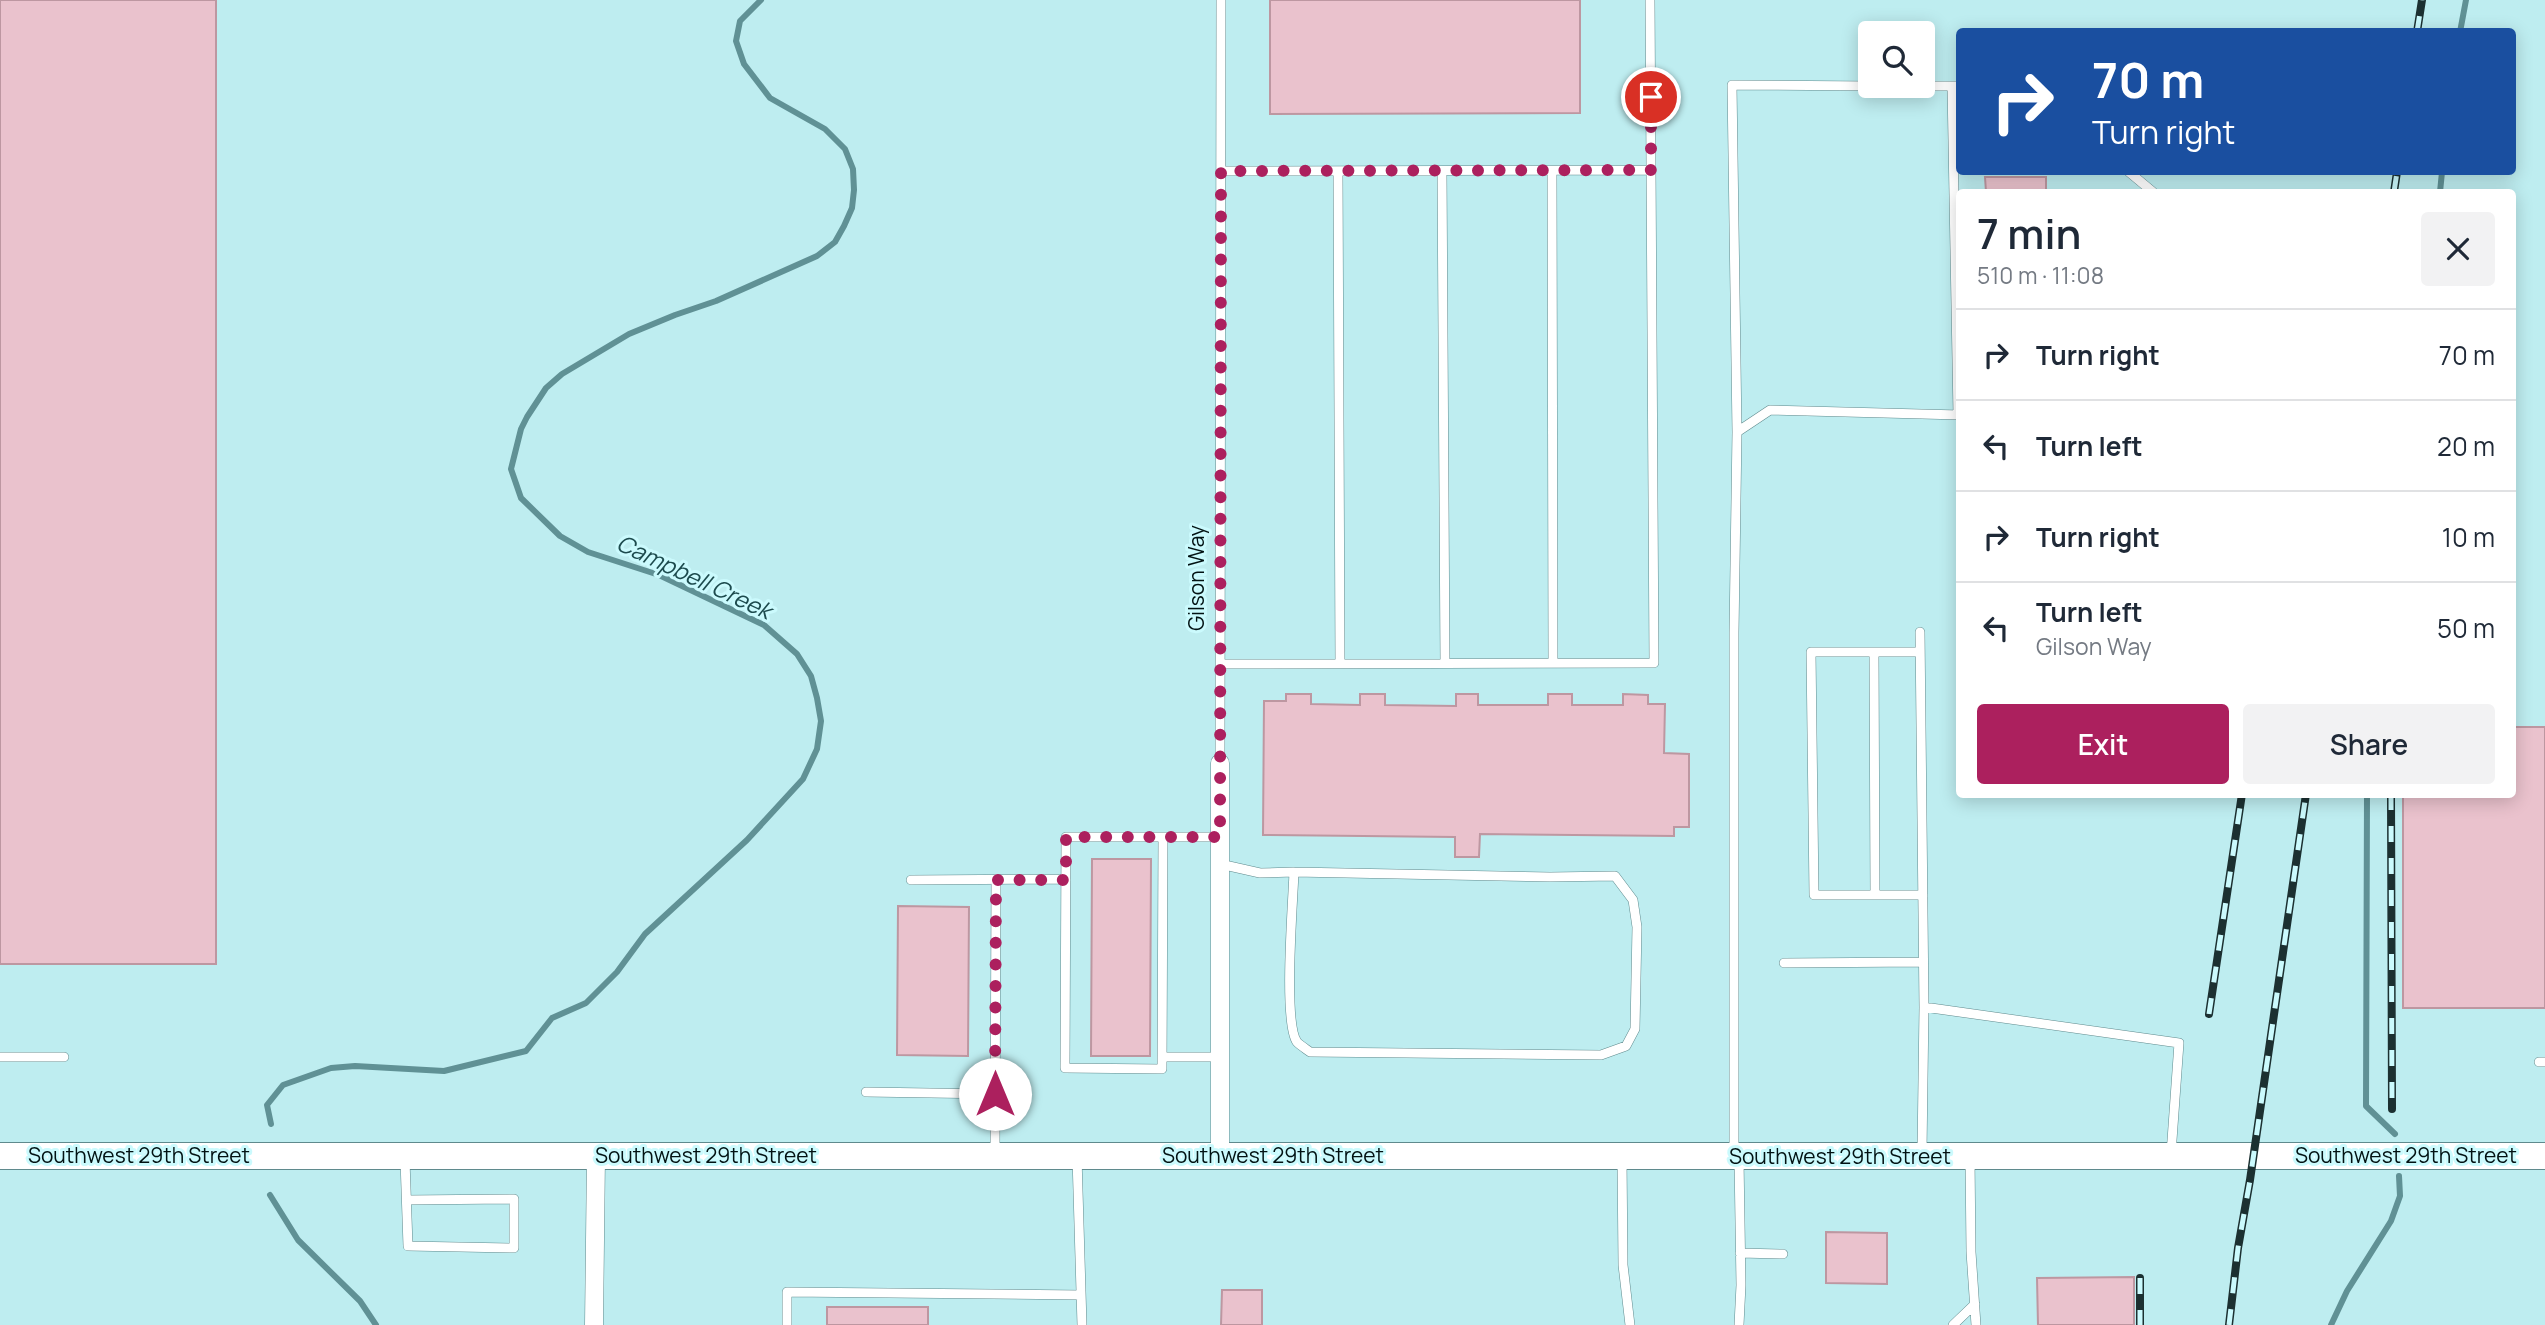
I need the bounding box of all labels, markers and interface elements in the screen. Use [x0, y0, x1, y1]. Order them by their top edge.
map controls [1858, 21, 1935, 98]
button: search [1858, 21, 1935, 98]
text: 70 m [2092, 46, 2204, 113]
icon: right [1977, 56, 2068, 147]
pin [1621, 67, 1681, 127]
icon: arrive [1632, 78, 1670, 116]
text: Turn right [2092, 110, 2235, 154]
text: 7 min [1977, 204, 2081, 262]
button: close [2421, 212, 2495, 286]
text: 510 m · 11:08 [1977, 259, 2104, 291]
icon: right [1977, 336, 2015, 374]
text: Turn right [2036, 337, 2160, 373]
text: 70 m [2439, 337, 2495, 373]
icon: left [1977, 427, 2015, 465]
text: Turn left [2036, 428, 2143, 464]
text: 20 m [2437, 428, 2495, 464]
icon: right [1977, 518, 2015, 556]
text: Turn right [2036, 519, 2160, 555]
text: 10 m [2442, 519, 2495, 555]
street label: Gilson Way [1182, 525, 1210, 631]
water label: Campbell Creek [612, 526, 780, 628]
text: Turn left [2036, 594, 2143, 630]
icon: left [1977, 609, 2015, 647]
text: 50 m [2437, 610, 2495, 646]
text: Gilson Way [2036, 630, 2152, 662]
button: Exit [1977, 704, 2229, 784]
button: Share [2243, 704, 2495, 784]
position arrow [958, 1057, 1032, 1131]
street label: Southwest 29th Street [28, 1141, 250, 1169]
street label: Southwest 29th Street [595, 1141, 817, 1169]
street label: Southwest 29th Street [1162, 1141, 1384, 1169]
street label: Southwest 29th Street [2295, 1141, 2517, 1169]
street label: Southwest 29th Street [1729, 1142, 1951, 1170]

